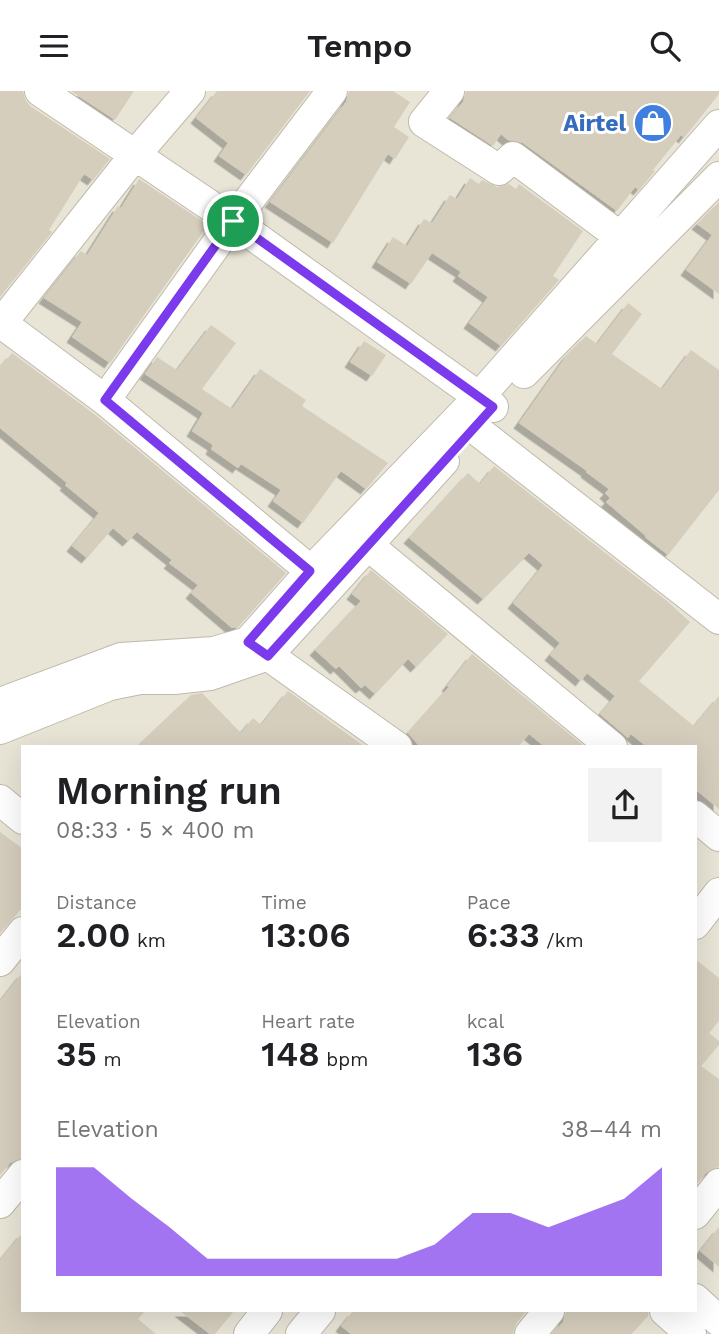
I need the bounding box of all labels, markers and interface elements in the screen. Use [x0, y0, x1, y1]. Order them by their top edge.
icon: menu [35, 27, 73, 65]
text: Tempo [307, 27, 412, 65]
icon: search [646, 27, 684, 65]
shop icon: Airtel [632, 102, 674, 144]
place label: Airtel [563, 110, 626, 137]
pin [203, 191, 263, 251]
icon: arrive [214, 202, 252, 240]
button: share [588, 768, 662, 842]
text: Morning run [56, 769, 282, 813]
text: 08:33 · 5 × 400 m [56, 817, 254, 844]
text: Distance [56, 891, 137, 914]
text: Time [261, 891, 307, 914]
text: Pace [467, 891, 511, 914]
text: 2.00 [56, 914, 131, 956]
text: 13:06 [261, 914, 351, 956]
text: 6:33 [467, 914, 540, 956]
text: km [131, 929, 166, 952]
text: /km [540, 929, 584, 952]
text: Elevation [56, 1010, 141, 1033]
text: Heart rate [261, 1010, 355, 1033]
text: kcal [467, 1010, 504, 1033]
text: 35 [56, 1033, 97, 1075]
text: 148 [261, 1033, 320, 1075]
text: 136 [467, 1033, 523, 1075]
text: m [97, 1048, 122, 1071]
text: bpm [320, 1048, 368, 1071]
text: Elevation [56, 1116, 159, 1143]
text: 38–44 m [561, 1116, 662, 1143]

